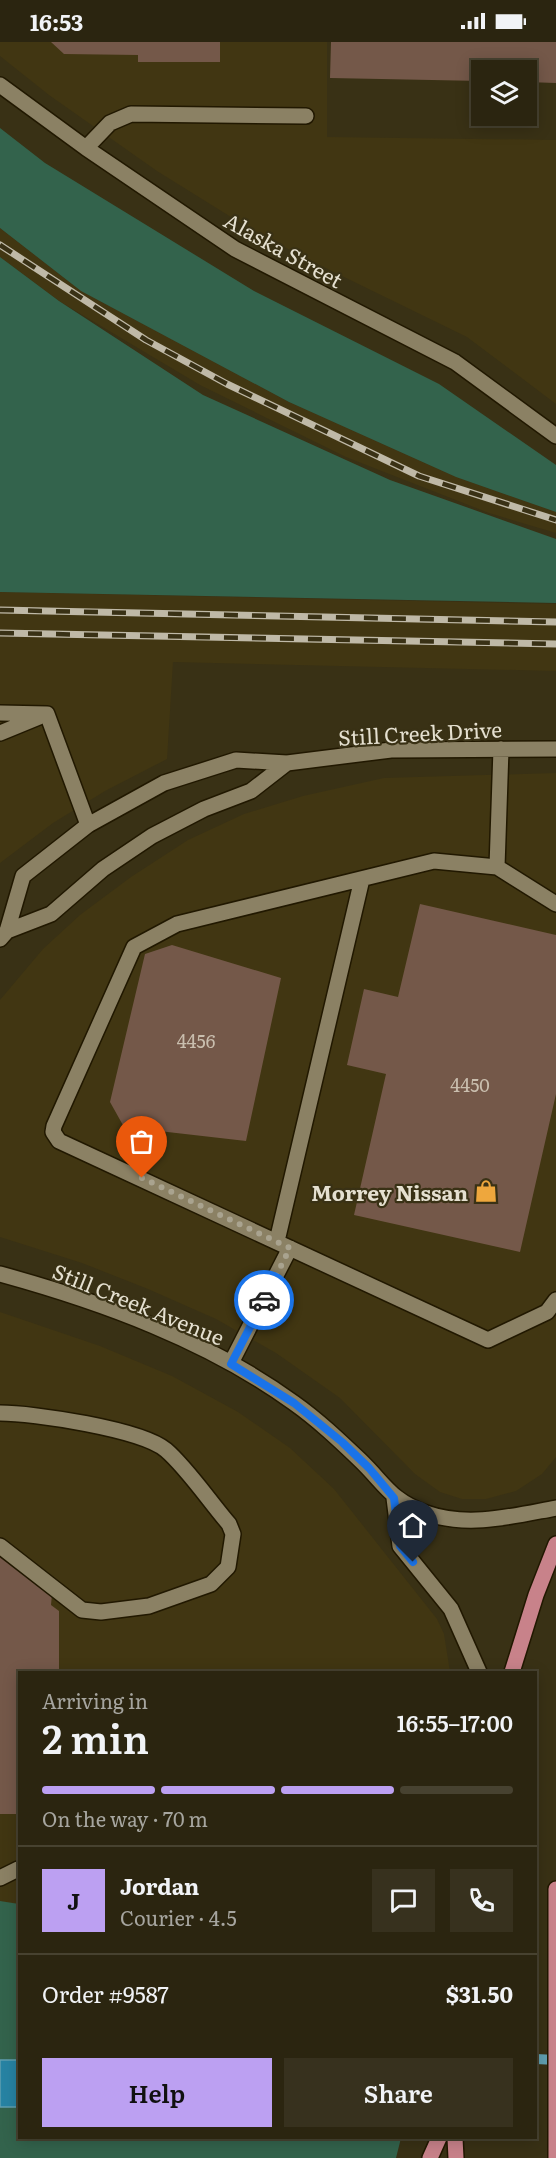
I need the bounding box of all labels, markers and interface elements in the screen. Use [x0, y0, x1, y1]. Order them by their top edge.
text: 16:53 [30, 5, 83, 38]
map controls [471, 60, 537, 126]
button: layers [471, 60, 537, 126]
street label: Alaska Street [219, 204, 349, 295]
street label: Still Creek Drive [337, 712, 503, 752]
house number: 4456 [177, 1027, 216, 1054]
house number: 4450 [450, 1071, 490, 1098]
pin [116, 1116, 167, 1178]
icon: bag [125, 1125, 158, 1158]
place label: Morrey Nissan [311, 1176, 468, 1207]
shop icon: Morrey Nissan [473, 1178, 499, 1204]
street label: Still Creek Avenue [48, 1254, 230, 1352]
courier [234, 1270, 294, 1330]
icon: car [248, 1284, 281, 1317]
pin [387, 1500, 438, 1562]
icon: home [396, 1509, 429, 1542]
text: Arriving in [42, 1685, 148, 1715]
text: 16:55–17:00 [397, 1706, 513, 1739]
text: 2 min [42, 1708, 149, 1766]
text: On the way · 70 m [42, 1803, 208, 1833]
text: Jordan [120, 1869, 199, 1902]
button: chat [372, 1869, 435, 1932]
button: phone [450, 1869, 513, 1932]
text: J [67, 1884, 80, 1917]
text: Courier · 4.5 [120, 1902, 237, 1932]
text: Order #9587 [42, 1977, 169, 2010]
text: $31.50 [446, 1977, 513, 2010]
button: Help [42, 2058, 272, 2127]
button: Share [284, 2058, 513, 2127]

